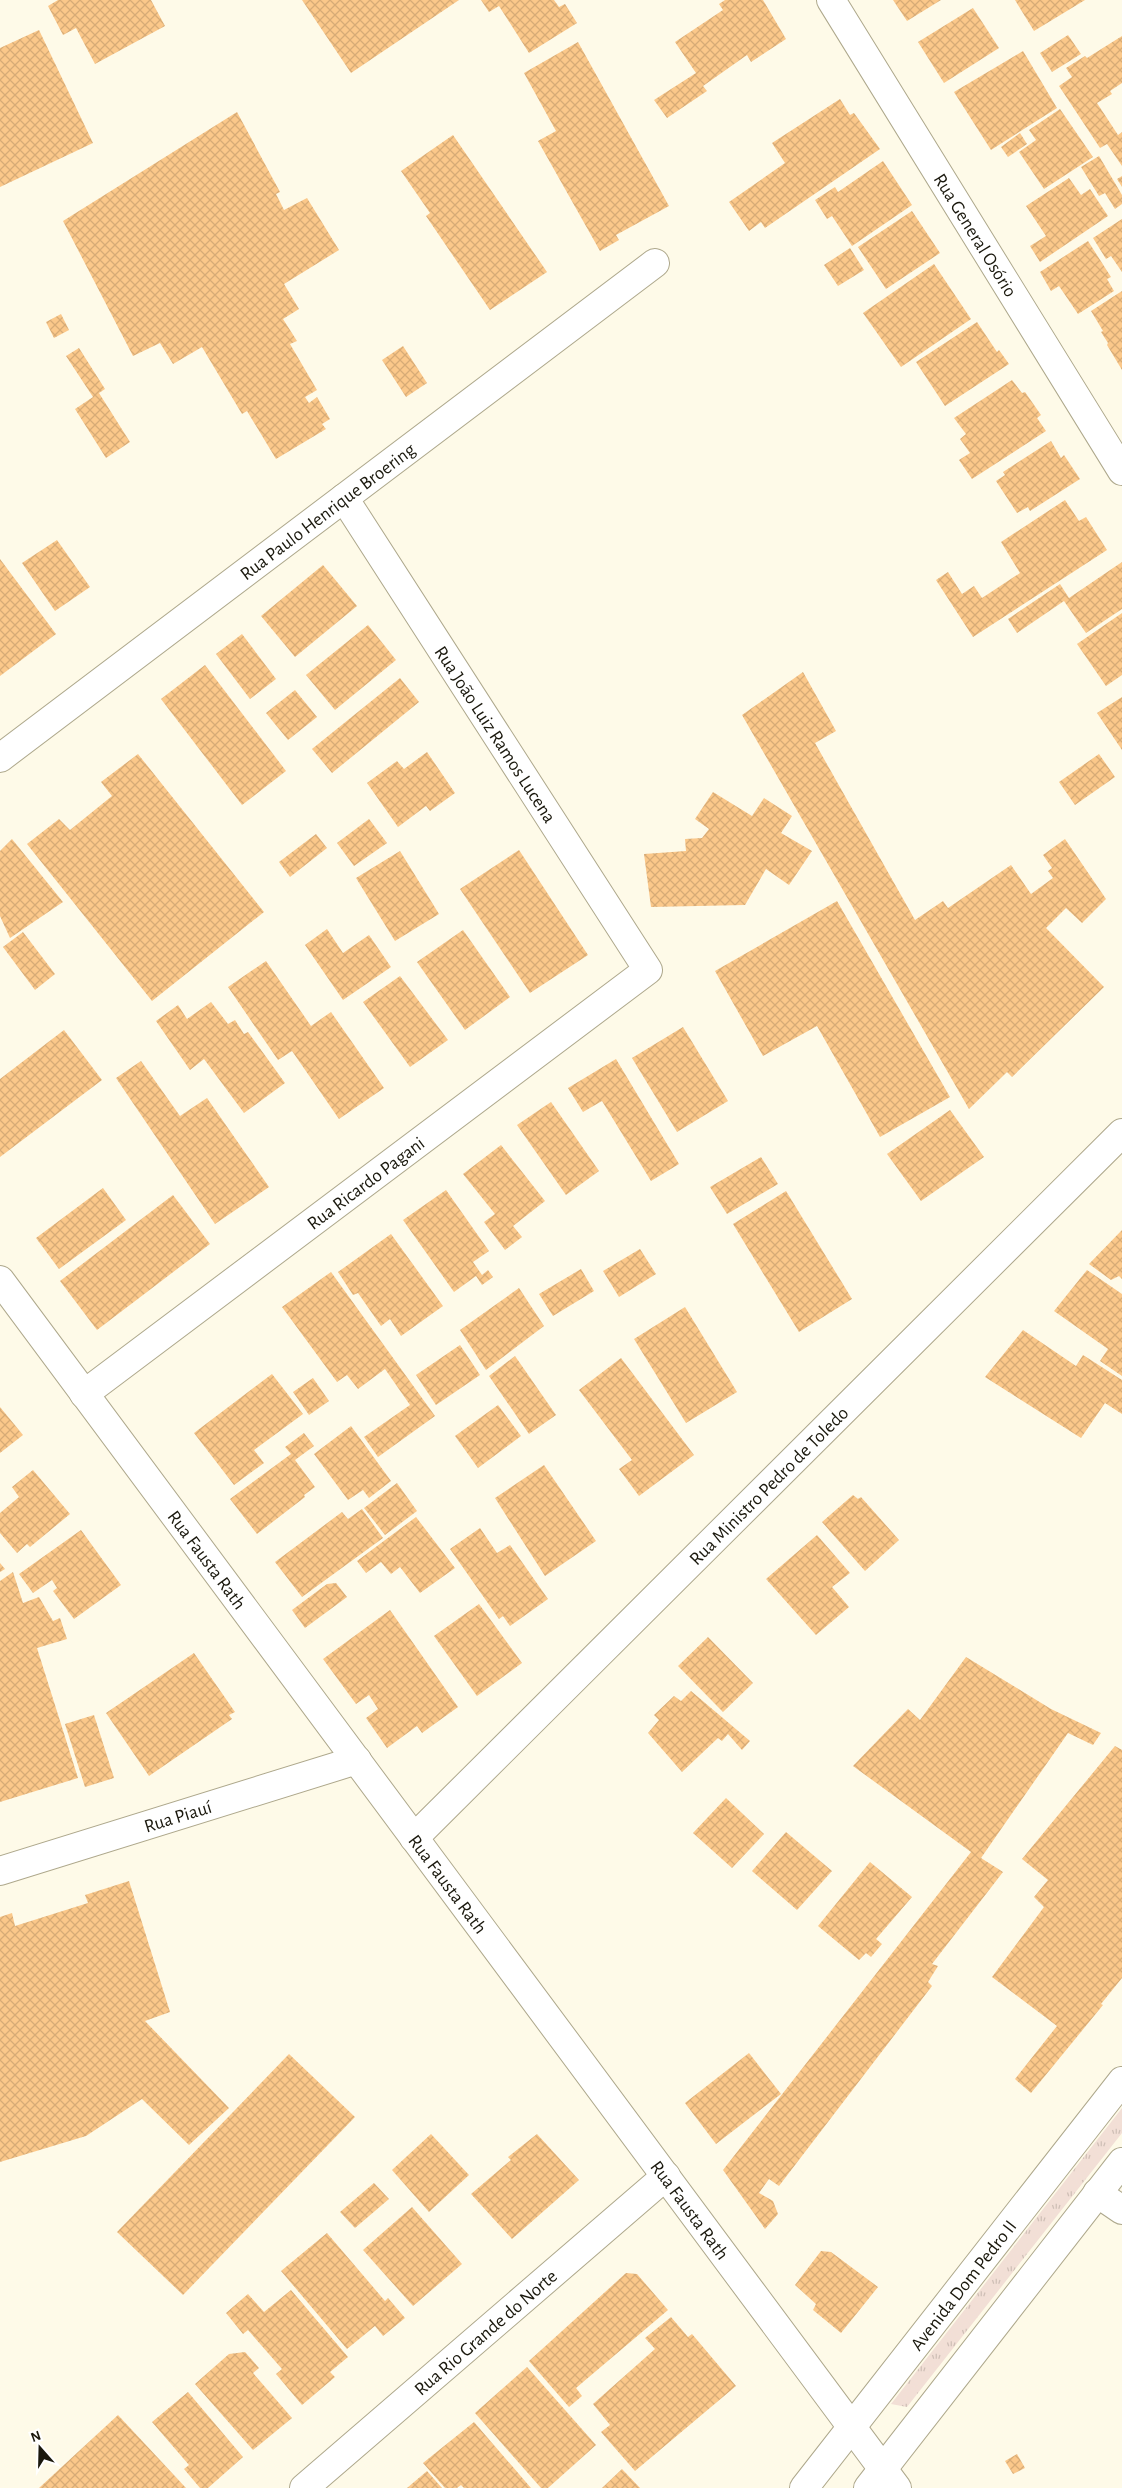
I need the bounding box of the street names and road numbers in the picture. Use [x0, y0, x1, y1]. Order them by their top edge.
street label: Rua General Osório [930, 171, 1020, 301]
street label: Rua Paulo Henrique Broering [237, 439, 420, 584]
street label: Rua João Luiz Ramos Lucena [431, 643, 559, 827]
street label: Rua Ricardo Pagani [304, 1134, 428, 1234]
street label: Rua Ministro Pedro de Toledo [686, 1403, 852, 1569]
street label: Rua Fausta Rath [163, 1507, 249, 1613]
street label: Rua Piauí [142, 1798, 214, 1837]
street label: Rua Fausta Rath [404, 1832, 490, 1938]
street label: Rua Fausta Rath [646, 2158, 732, 2264]
street label: Avenida Dom Pedro II [907, 2217, 1021, 2354]
street label: Rua Rio Grande do Norte [411, 2267, 561, 2400]

